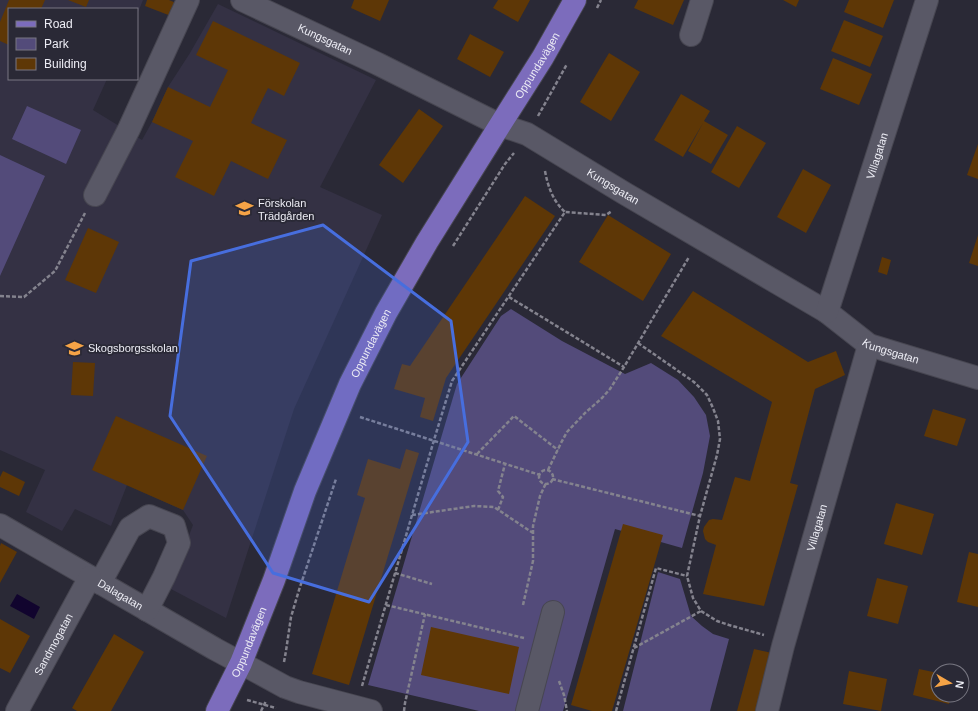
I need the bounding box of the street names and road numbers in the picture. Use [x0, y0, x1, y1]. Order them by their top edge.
street label: Kungsgatan [296, 21, 354, 57]
street label: Oppundavägen [512, 30, 562, 101]
street label: Villagatan [864, 131, 890, 181]
street label: Kungsgatan [585, 166, 641, 207]
street label: Oppundavägen [348, 307, 393, 380]
street label: Kungsgatan [860, 336, 920, 366]
street label: Villagatan [804, 503, 829, 552]
street label: Dalagatan [96, 577, 145, 612]
street label: Oppundavägen [229, 605, 269, 679]
street label: Sandmogatan [32, 611, 75, 677]

